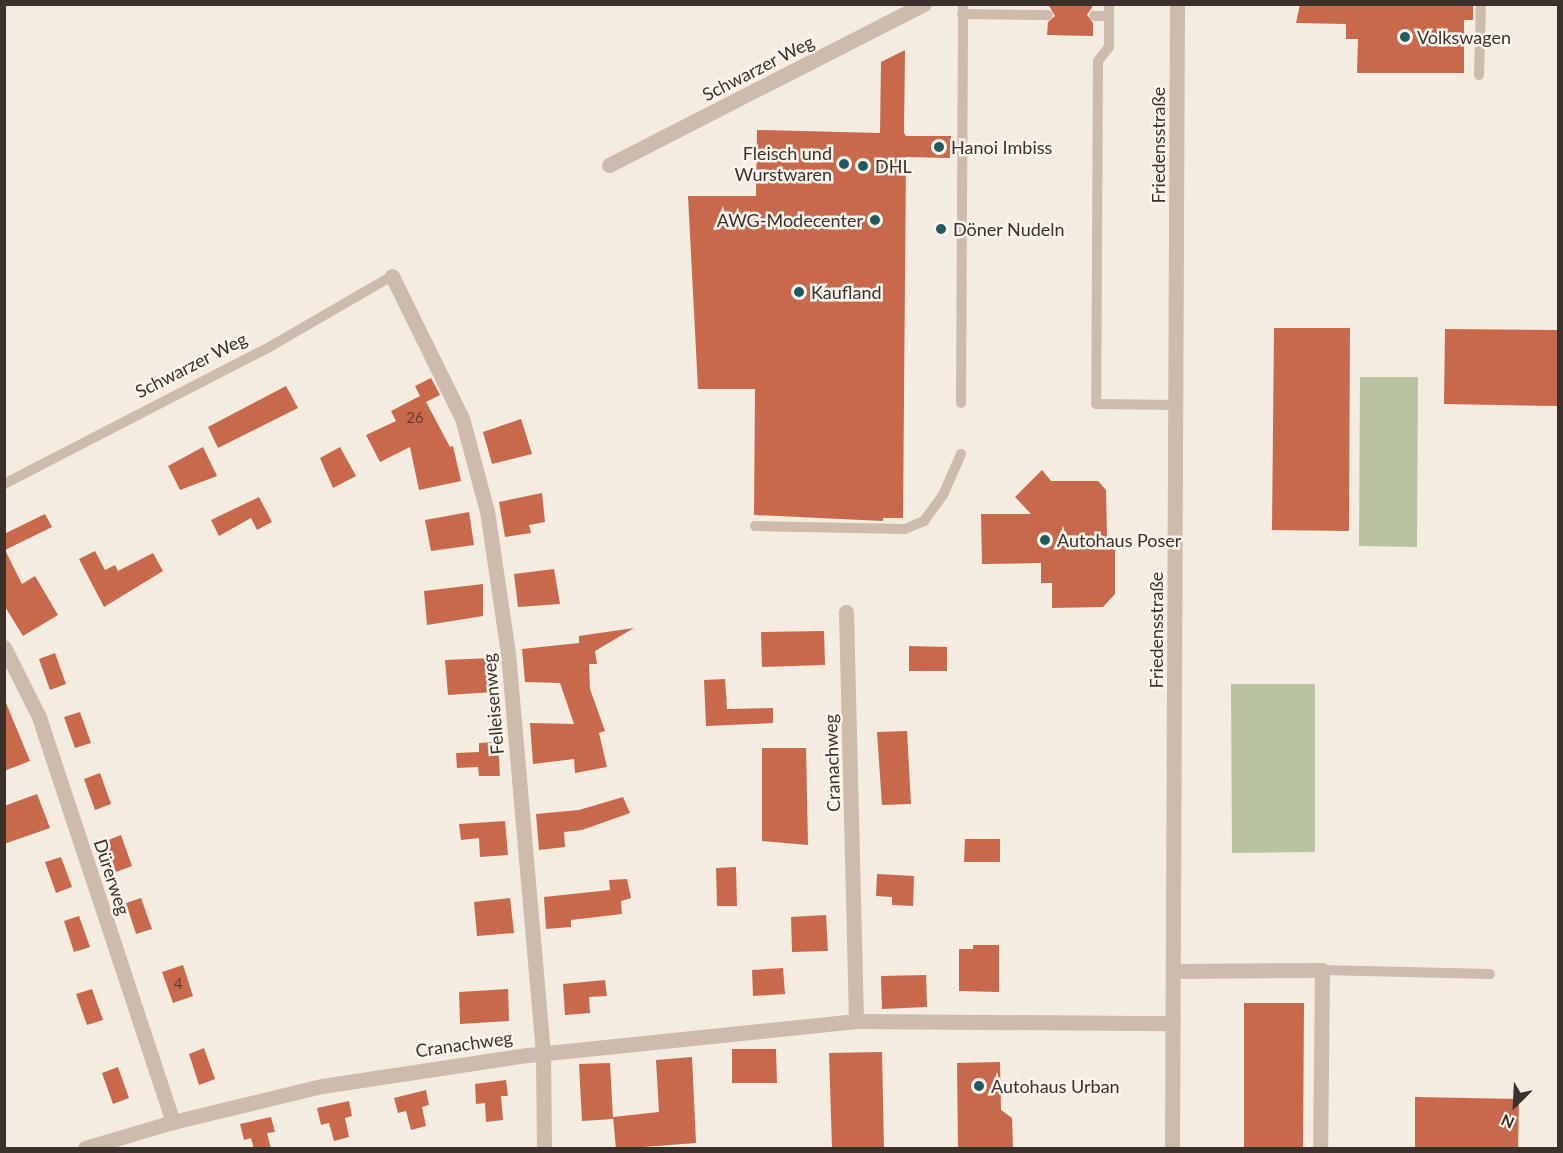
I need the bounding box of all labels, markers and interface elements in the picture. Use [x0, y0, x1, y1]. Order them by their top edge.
place label: Volkswagen [1417, 26, 1511, 48]
street label: Schwarzer Weg [698, 30, 818, 106]
marker: Volkswagen [1398, 30, 1412, 44]
street label: Friedensstraße [1147, 87, 1169, 203]
place label: Hanoi Imbiss [951, 136, 1052, 158]
marker: Hanoi Imbiss [932, 140, 946, 154]
place label: Fleisch und Wurstwaren [735, 143, 832, 186]
place label: DHL [875, 155, 912, 177]
marker: Fleisch und Wurstwaren [837, 157, 851, 171]
marker: DHL [856, 159, 870, 173]
place label: AWG-Modecenter [717, 209, 863, 231]
marker: AWG-Modecenter [868, 213, 882, 227]
place label: Döner Nudeln [953, 218, 1065, 240]
marker: Döner Nudeln [934, 222, 948, 236]
place label: Kaufland [811, 281, 882, 303]
marker: Kaufland [792, 285, 806, 299]
street label: Schwarzer Weg [131, 327, 251, 403]
house number: 26 [406, 409, 424, 427]
place label: Autohaus Poser [1057, 529, 1181, 551]
marker: Autohaus Poser [1038, 533, 1052, 547]
street label: Friedensstraße [1145, 572, 1167, 688]
street label: Felleisenweg [478, 653, 508, 755]
street label: Cranachweg [820, 714, 844, 812]
street label: Dürerweg [90, 836, 134, 918]
house number: 4 [174, 975, 182, 993]
street label: Cranachweg [414, 1027, 514, 1061]
place label: Autohaus Urban [991, 1075, 1120, 1097]
north arrow [1485, 1075, 1545, 1135]
marker: Autohaus Urban [972, 1079, 986, 1093]
text: N [1498, 1111, 1517, 1133]

